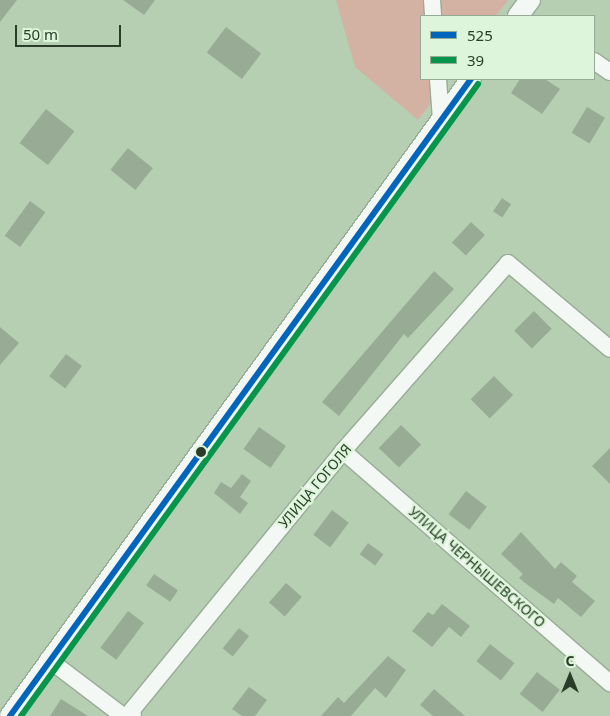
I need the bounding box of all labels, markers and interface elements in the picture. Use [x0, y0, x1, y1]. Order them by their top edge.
scale bar [18, 15, 124, 47]
legend [420, 15, 595, 80]
text: 50 m [23, 24, 58, 44]
text: 525 [467, 25, 493, 45]
text: 39 [467, 50, 484, 70]
street label: УЛИЦА ГОГОЛЯ [275, 441, 355, 531]
unlabelled marker [196, 447, 206, 457]
street label: УЛИЦА ЧЕРНЫШЕВСКОГО [405, 503, 549, 631]
north arrow [545, 651, 595, 701]
text: С [565, 651, 575, 670]

